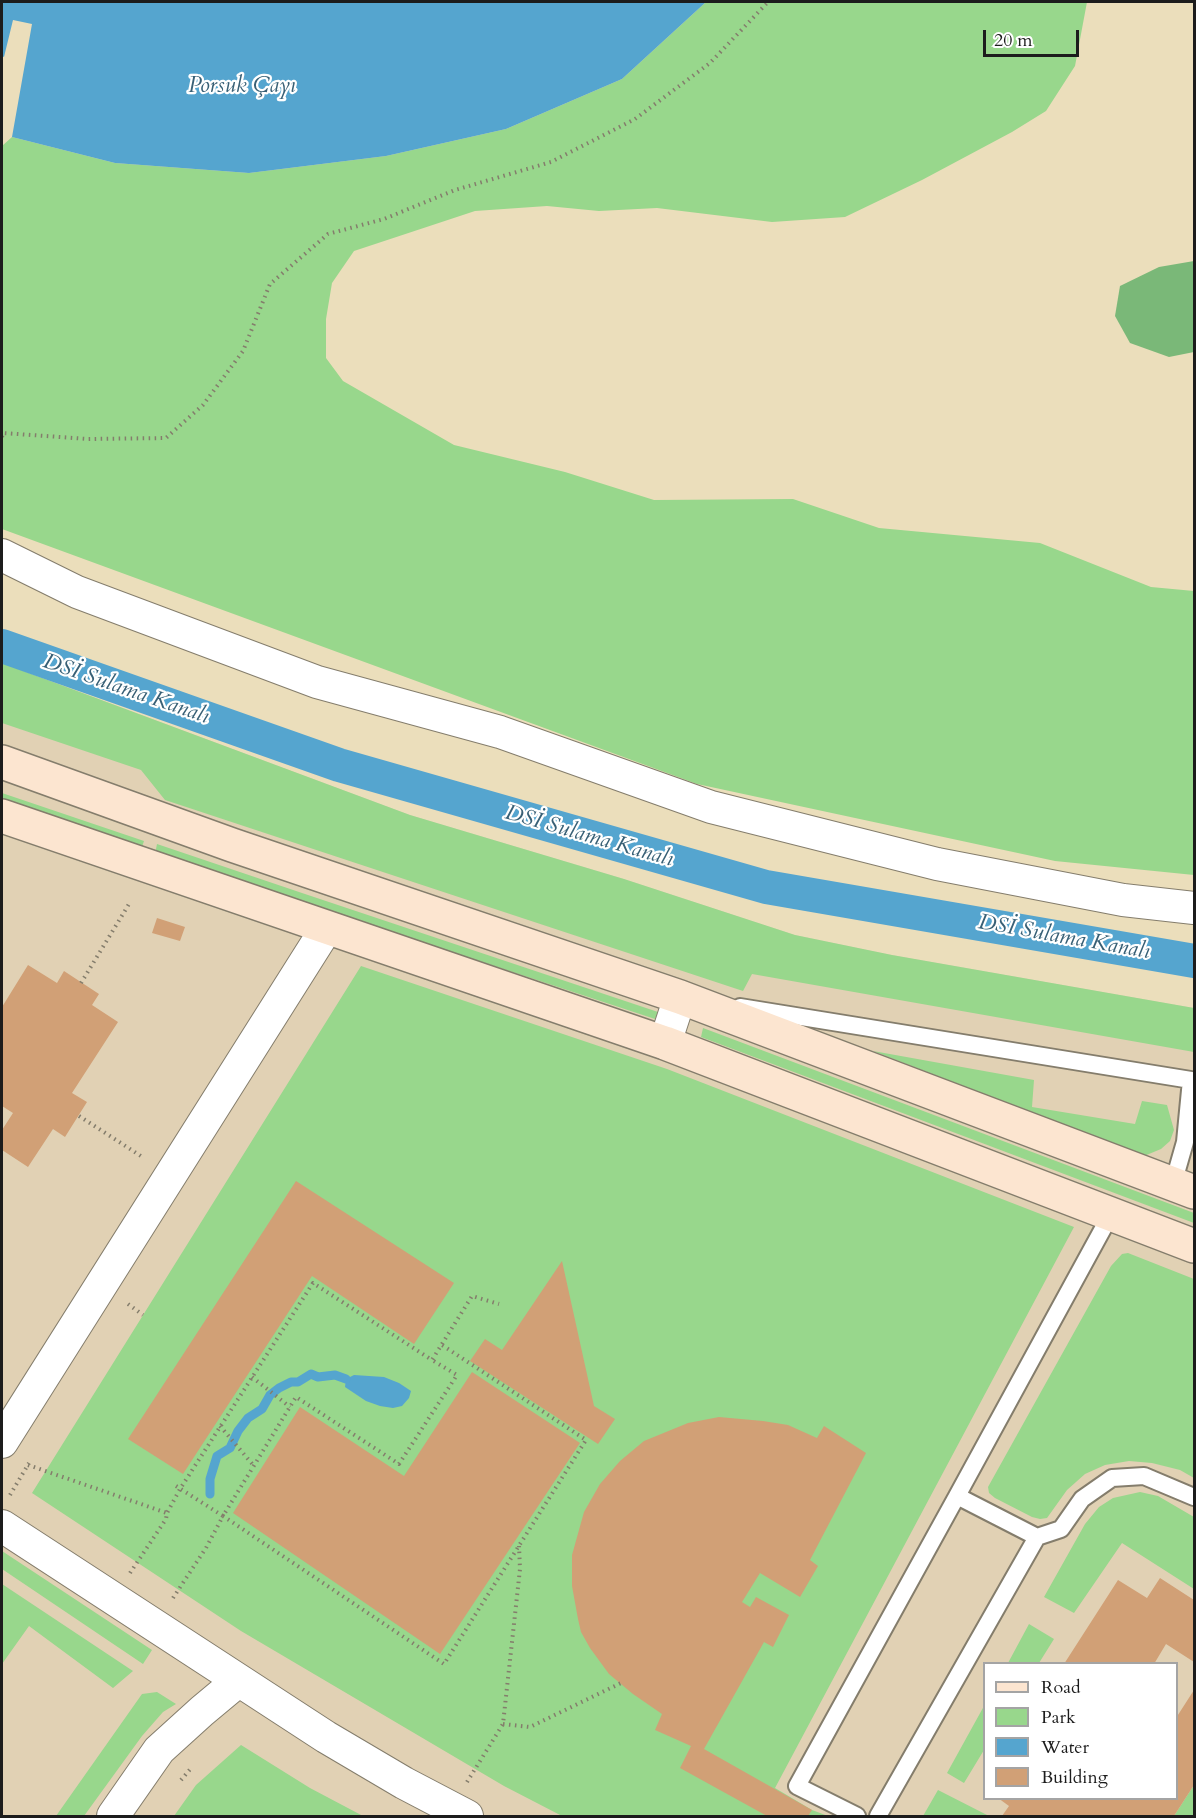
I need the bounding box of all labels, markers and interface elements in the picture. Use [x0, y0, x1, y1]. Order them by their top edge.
scale bar [986, 18, 1082, 56]
text: 20 m [994, 28, 1033, 53]
water label: Porsuk Çayı [188, 74, 296, 100]
water label: DSİ Sulama Kanalı [39, 649, 213, 731]
water label: DSİ Sulama Kanalı [502, 800, 676, 874]
water label: DSİ Sulama Kanalı [976, 910, 1152, 966]
legend [983, 1662, 1178, 1800]
text: Road [1041, 1675, 1081, 1700]
text: Park [1041, 1705, 1076, 1730]
text: Water [1041, 1735, 1089, 1760]
text: Building [1041, 1765, 1108, 1790]

